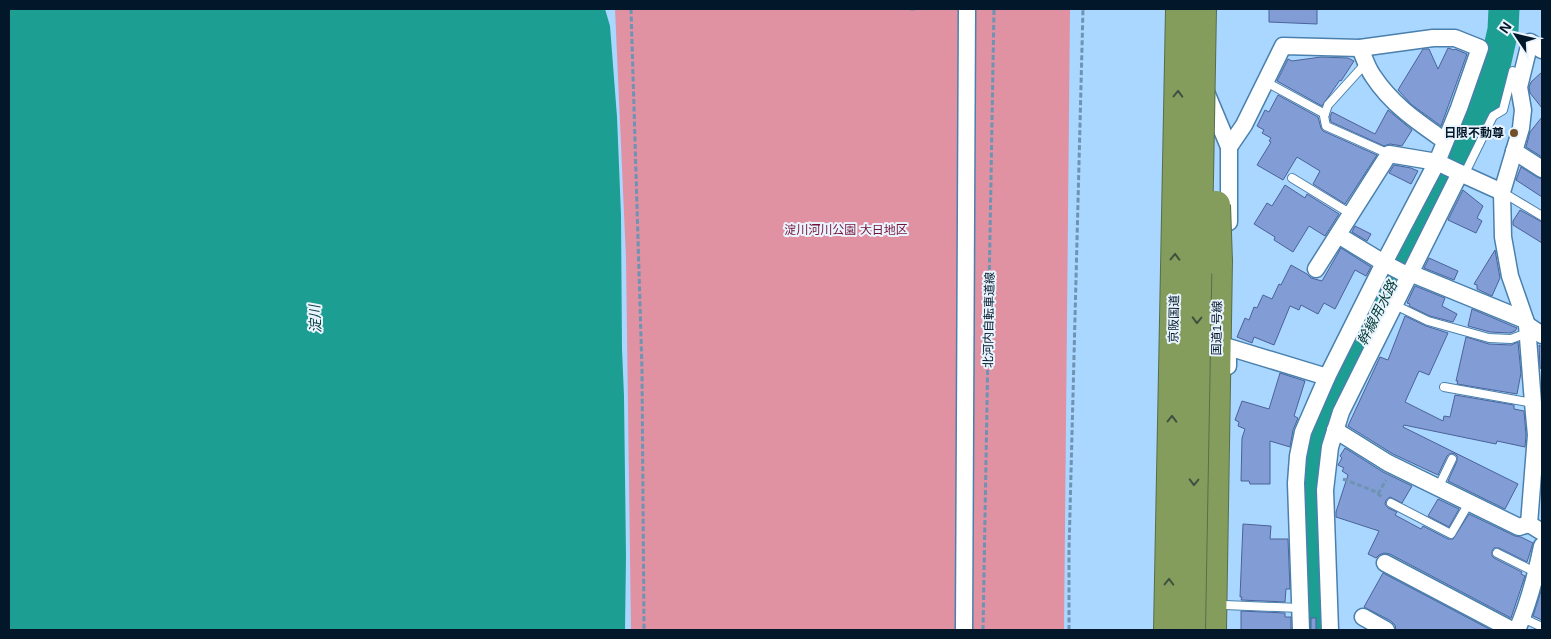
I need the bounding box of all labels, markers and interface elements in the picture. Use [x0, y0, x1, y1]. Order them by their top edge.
north arrow [1491, 10, 1541, 60]
text: N [1496, 19, 1515, 36]
one-way arrow [1173, 90, 1184, 98]
place label: 日限不動尊 [1444, 126, 1504, 140]
marker: 日限不動尊 [1508, 127, 1520, 139]
park label: 淀川河川公園 大日地区 [784, 223, 908, 237]
one-way arrow [1170, 252, 1180, 260]
street label: 北河内自転車道線 [981, 272, 997, 368]
water label: 幹線用水路 [1354, 277, 1400, 348]
street label: 京阪国道 [1167, 295, 1181, 343]
street label: 国道1号線 [1210, 301, 1224, 355]
water label: 淀川 [306, 303, 324, 333]
one-way arrow [1192, 316, 1202, 324]
one-way arrow [1167, 415, 1177, 422]
one-way arrow [1188, 479, 1199, 487]
one-way arrow [1164, 577, 1174, 585]

